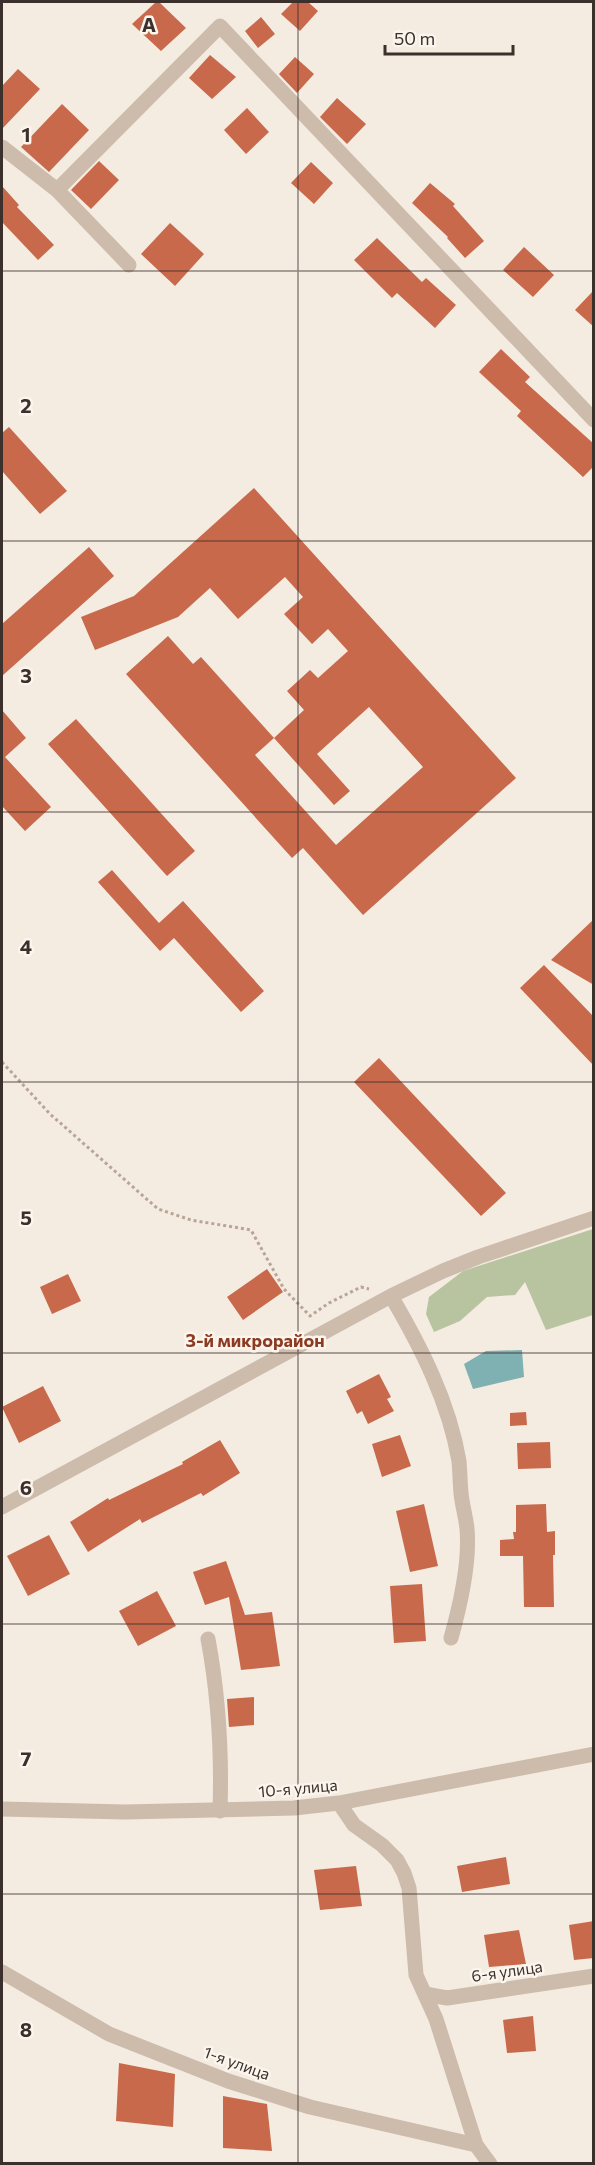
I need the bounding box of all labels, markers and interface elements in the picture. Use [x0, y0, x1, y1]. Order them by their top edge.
text: A [142, 12, 156, 36]
scale bar [385, 18, 512, 56]
text: 50 m [394, 27, 435, 49]
text: 1 [21, 122, 31, 146]
text: 2 [20, 393, 32, 417]
text: 3 [20, 663, 32, 687]
text: 4 [20, 934, 32, 958]
text: 5 [20, 1205, 32, 1229]
district label: 3-й микрорайон [185, 1329, 325, 1351]
text: 6 [20, 1475, 32, 1499]
text: 7 [21, 1746, 32, 1770]
street label: 10-я улица [258, 1775, 338, 1800]
street label: 6-я улица [470, 1956, 544, 1985]
text: 8 [20, 2017, 32, 2041]
street label: 1-я улица [202, 2042, 273, 2083]

